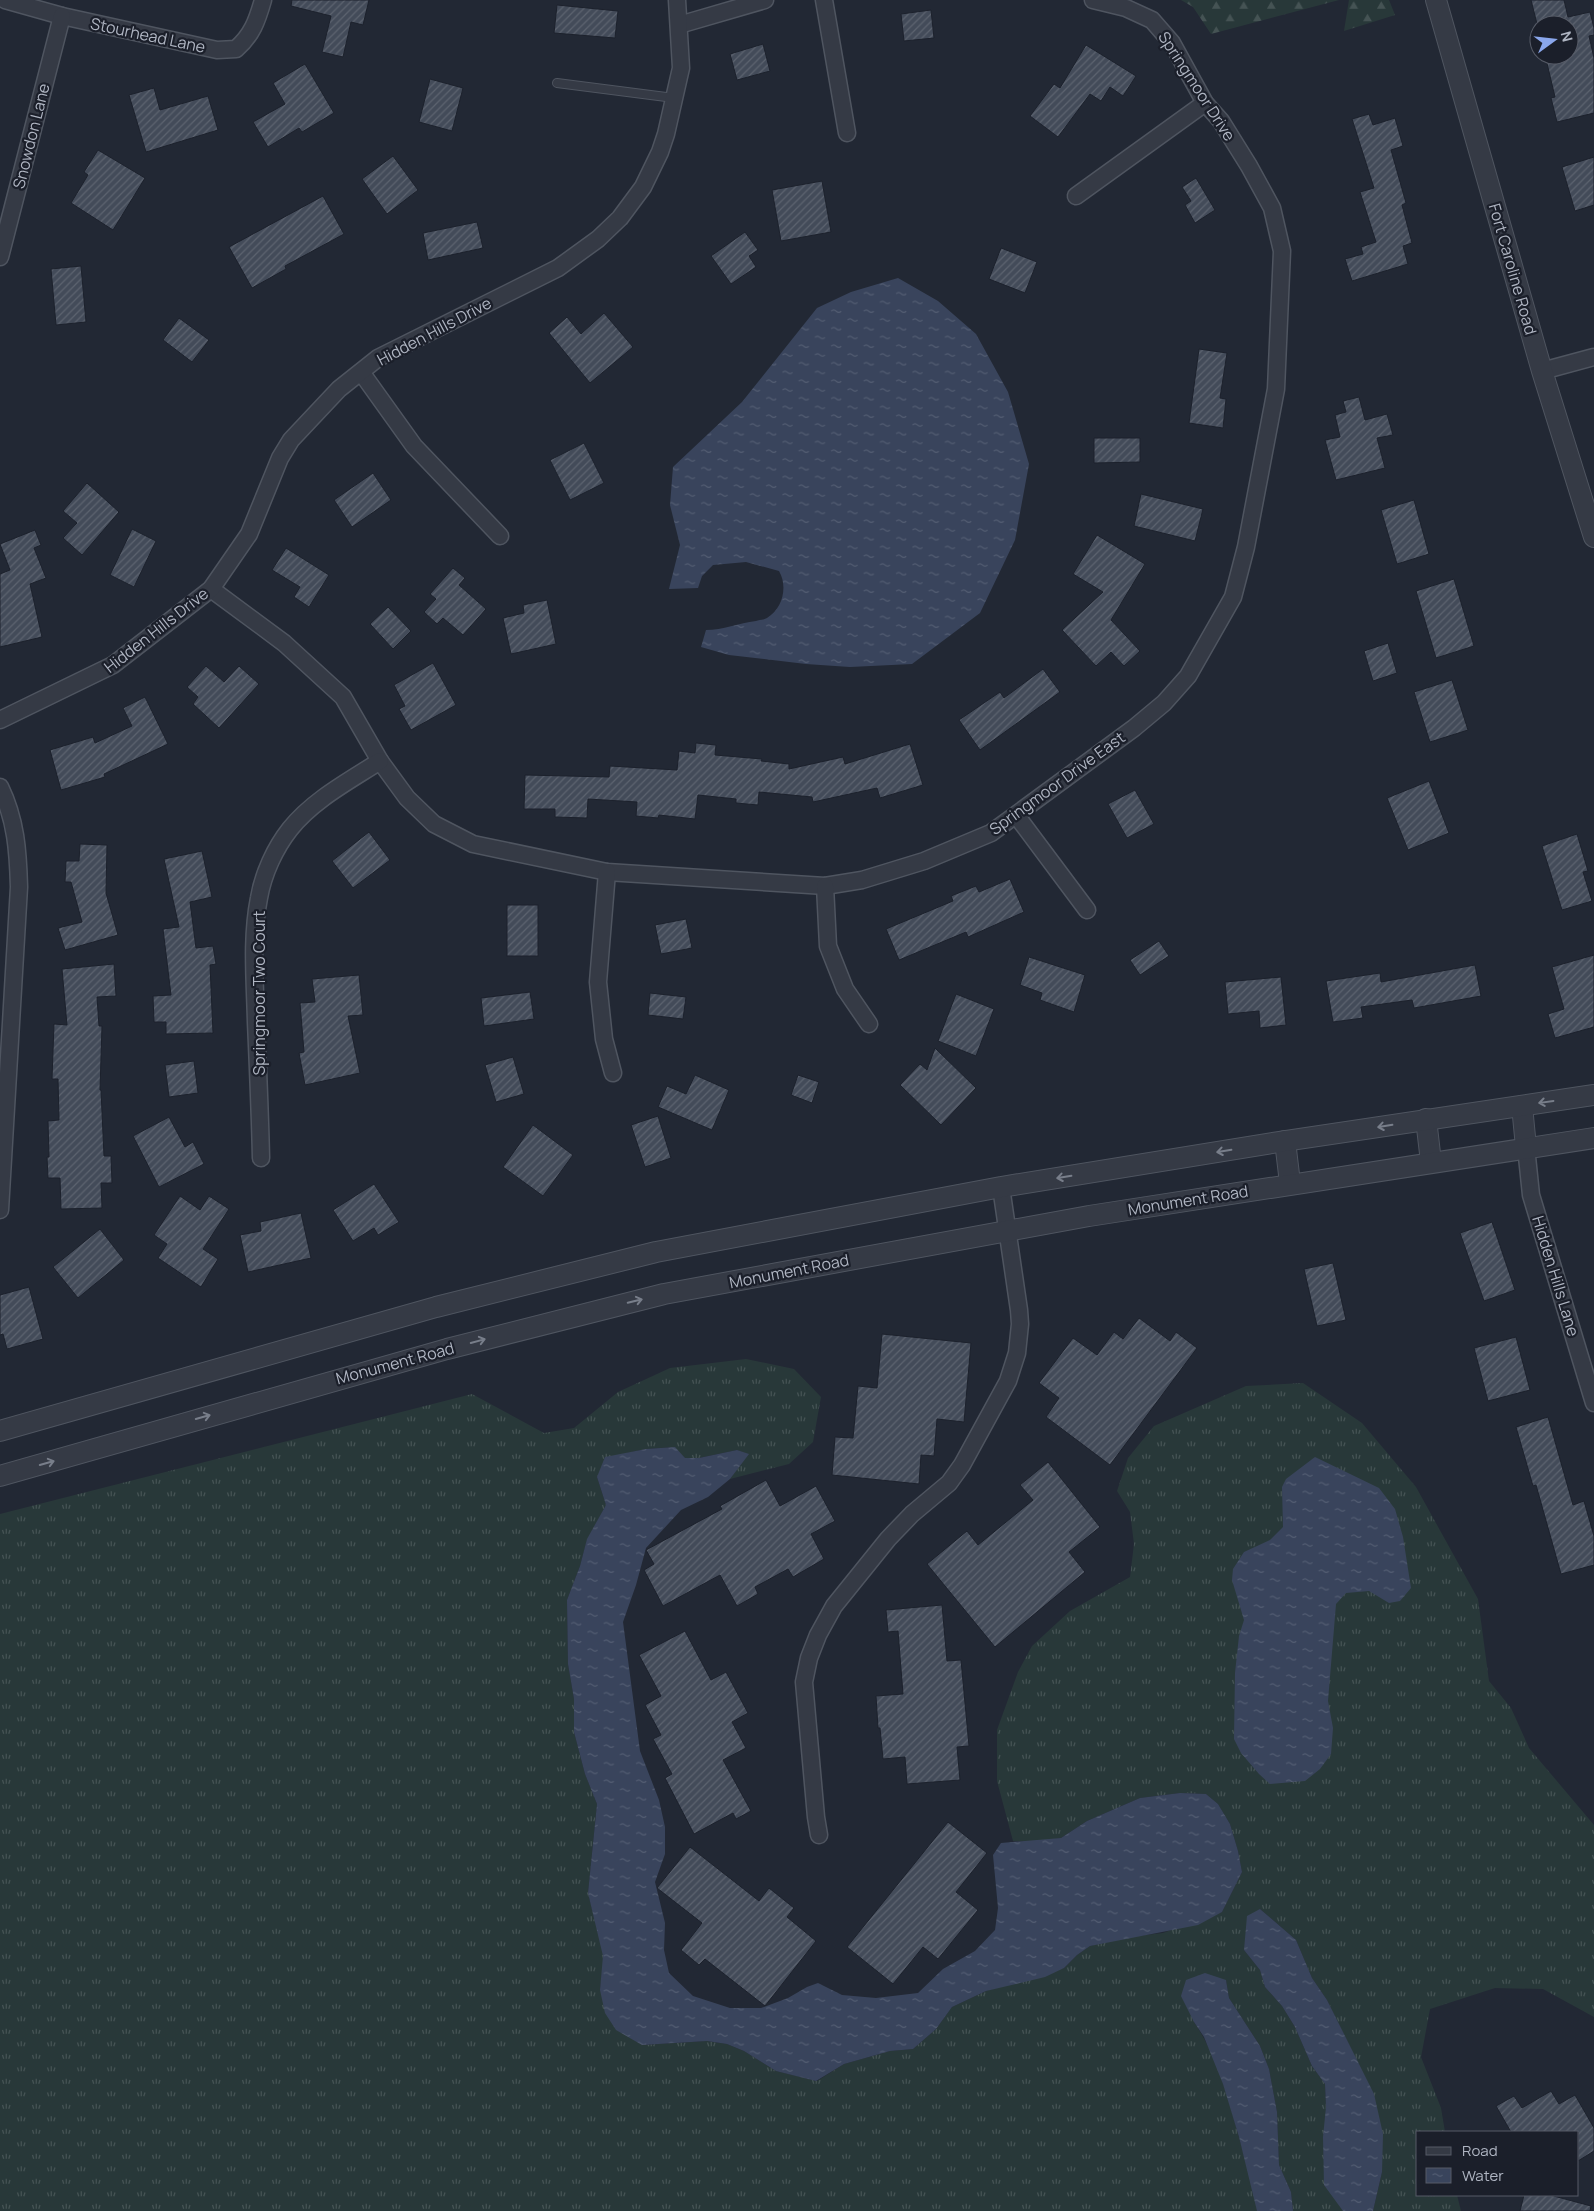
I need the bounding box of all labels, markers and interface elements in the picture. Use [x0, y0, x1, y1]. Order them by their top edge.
street label: Stourhead Lane [89, 12, 207, 58]
north arrow [1529, 15, 1579, 65]
street label: Springmoor Drive [1153, 27, 1241, 145]
text: N [1557, 29, 1578, 44]
street label: Snowdon Lane [7, 81, 55, 191]
street label: Fort Caroline Road [1484, 201, 1542, 337]
street label: Hidden Hills Drive [373, 292, 495, 370]
street label: Hidden Hills Drive [99, 582, 213, 678]
street label: Springmoor Drive East [985, 726, 1129, 840]
street label: Springmoor Two Court [248, 910, 270, 1076]
one-way arrow [1538, 1097, 1554, 1107]
one-way arrow [1377, 1121, 1393, 1131]
one-way arrow [1217, 1146, 1233, 1156]
one-way arrow [1056, 1172, 1072, 1182]
street label: Monument Road [1126, 1180, 1250, 1220]
street label: Hidden Hills Lane [1527, 1213, 1585, 1339]
street label: Monument Road [727, 1249, 851, 1293]
one-way arrow [627, 1296, 643, 1305]
one-way arrow [469, 1335, 485, 1345]
street label: Monument Road [333, 1337, 457, 1389]
one-way arrow [195, 1412, 211, 1422]
one-way arrow [39, 1457, 55, 1467]
legend [1416, 2131, 1579, 2196]
text: Road [1462, 2140, 1498, 2161]
text: Water [1462, 2165, 1504, 2186]

